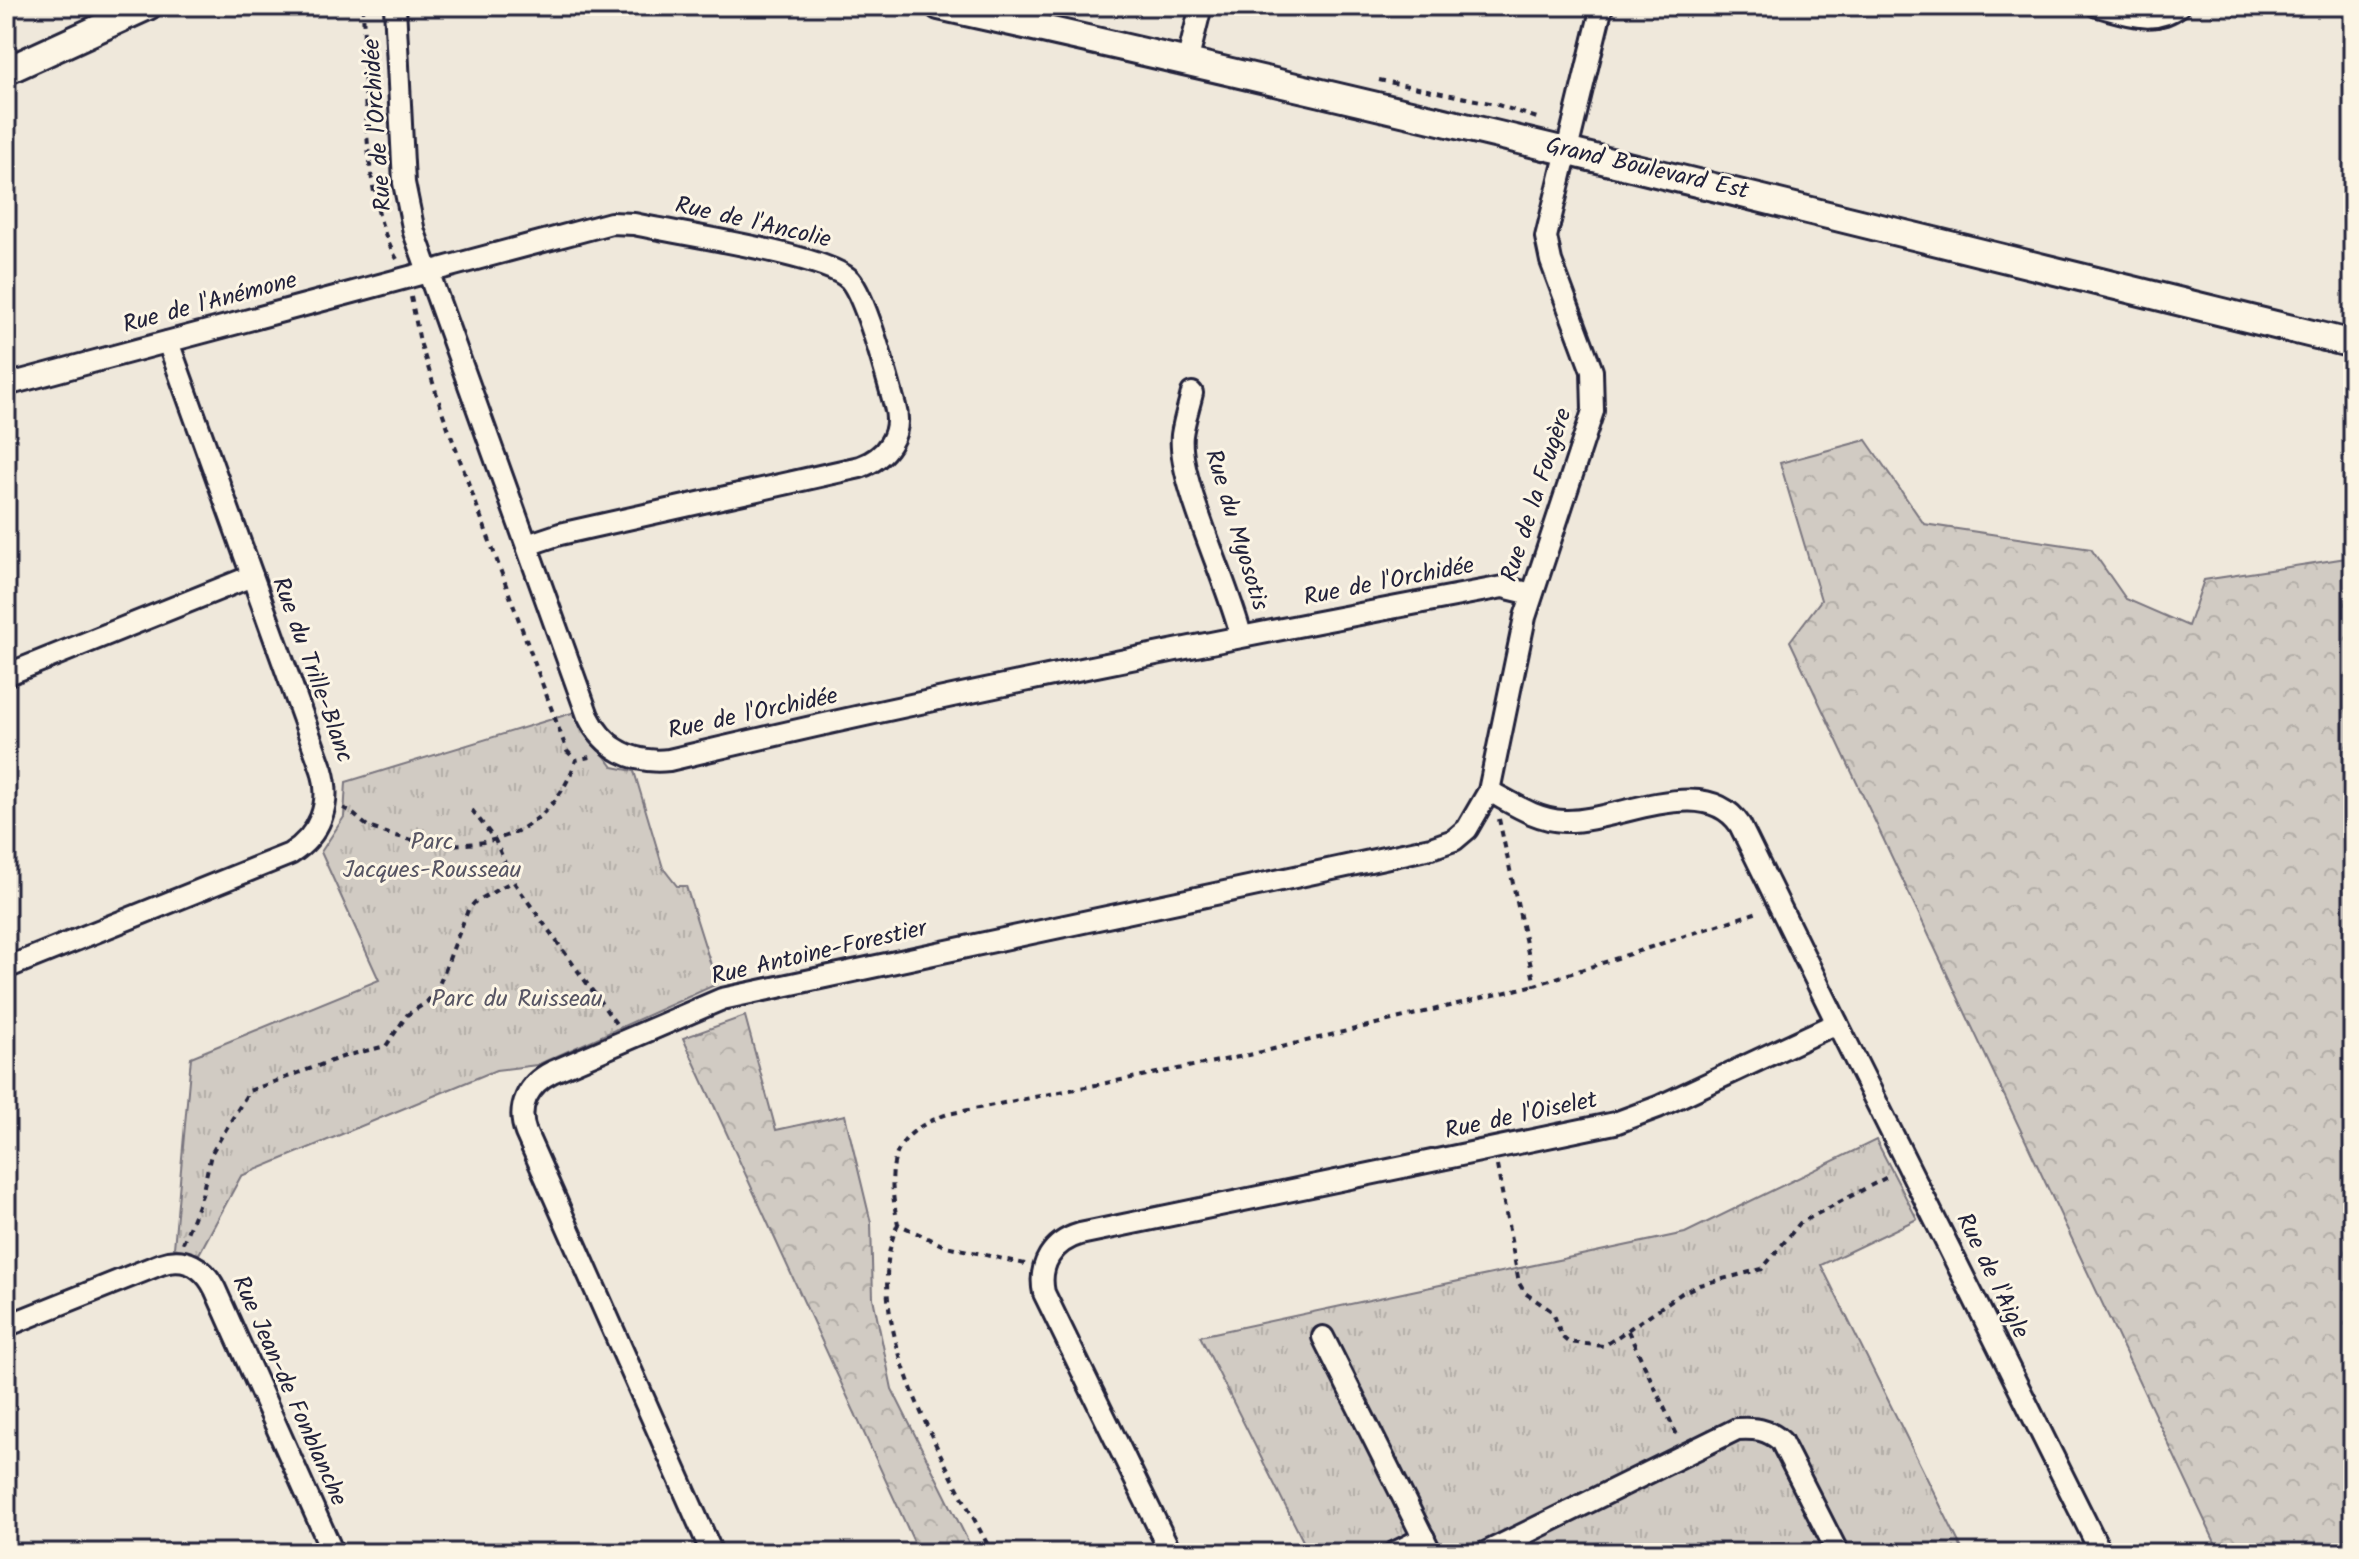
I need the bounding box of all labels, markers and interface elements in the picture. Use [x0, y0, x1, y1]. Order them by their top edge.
street label: Rue de l'Orchidée [353, 37, 403, 213]
street label: Grand Boulevard Est [1542, 127, 1753, 211]
street label: Rue de l'Ancolie [671, 186, 835, 260]
street label: Rue de l'Anémone [118, 261, 302, 345]
street label: Rue de la Fougère [1491, 403, 1584, 587]
street label: Rue du Myosotis [1193, 445, 1279, 615]
street label: Rue de l'Orchidée [1300, 546, 1478, 618]
street label: Rue du Trille-Blanc [260, 572, 364, 768]
street label: Rue de l'Orchidée [664, 677, 842, 751]
park label: Parc Jacques-Rousseau [343, 823, 522, 890]
street label: Rue Antoine-Forestier [707, 909, 933, 997]
park label: Parc du Ruisseau [432, 980, 603, 1019]
street label: Rue de l'Oiselet [1441, 1081, 1602, 1151]
street label: Rue de l'Aigle [1945, 1206, 2039, 1346]
street label: Rue Jean-de Fonblanche [221, 1270, 357, 1513]

